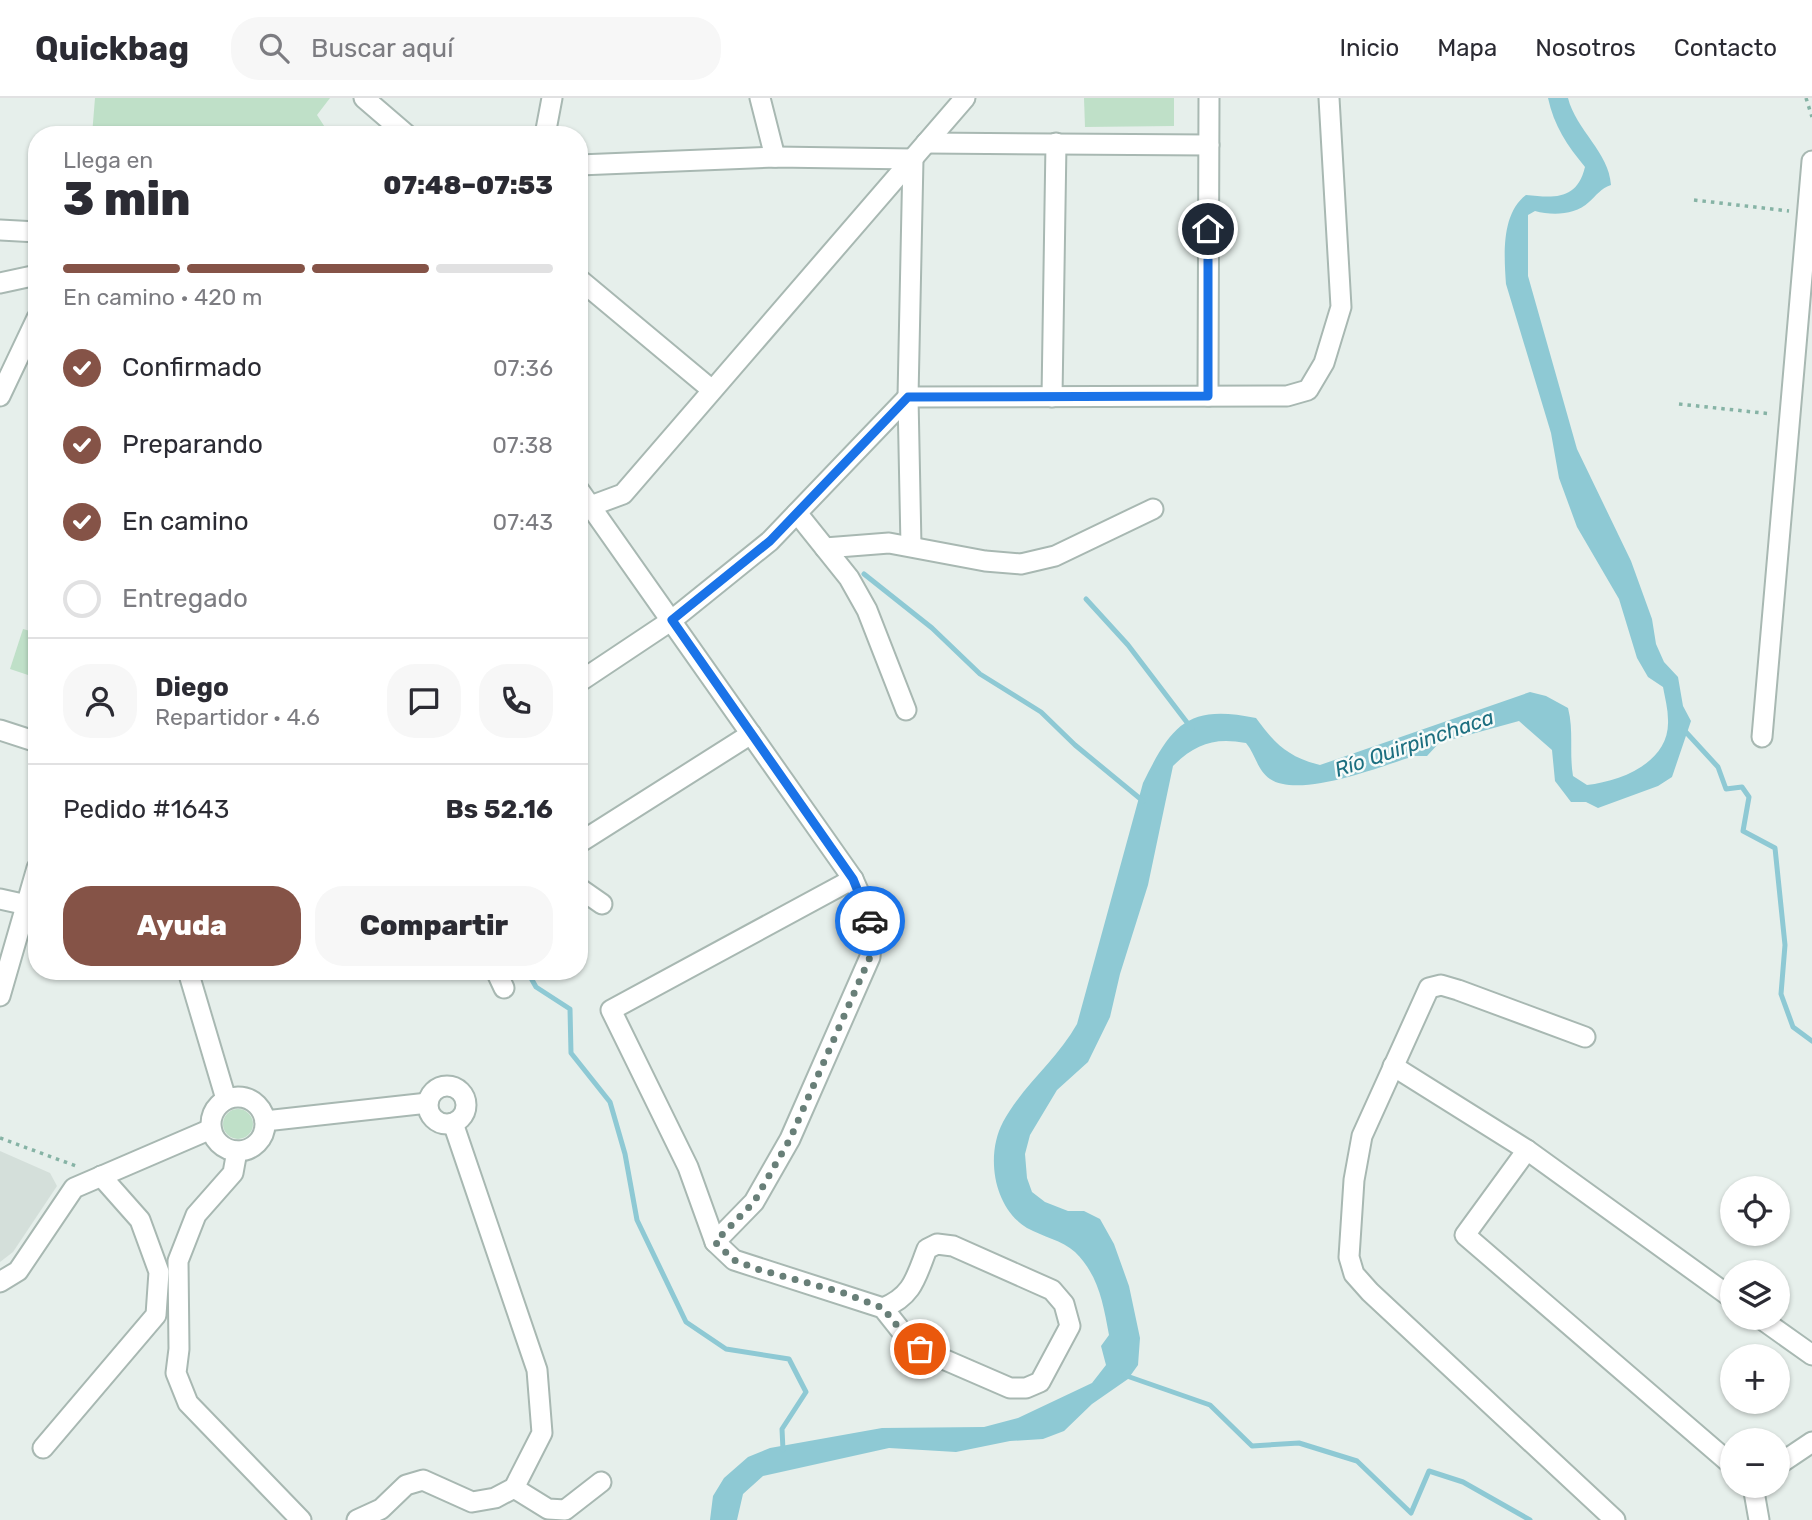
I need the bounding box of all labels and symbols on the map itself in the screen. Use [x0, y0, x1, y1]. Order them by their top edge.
pin [1178, 199, 1238, 259]
water label: Río Quirpinchaca [1331, 704, 1497, 782]
courier [835, 886, 905, 956]
pin [890, 1319, 950, 1379]

